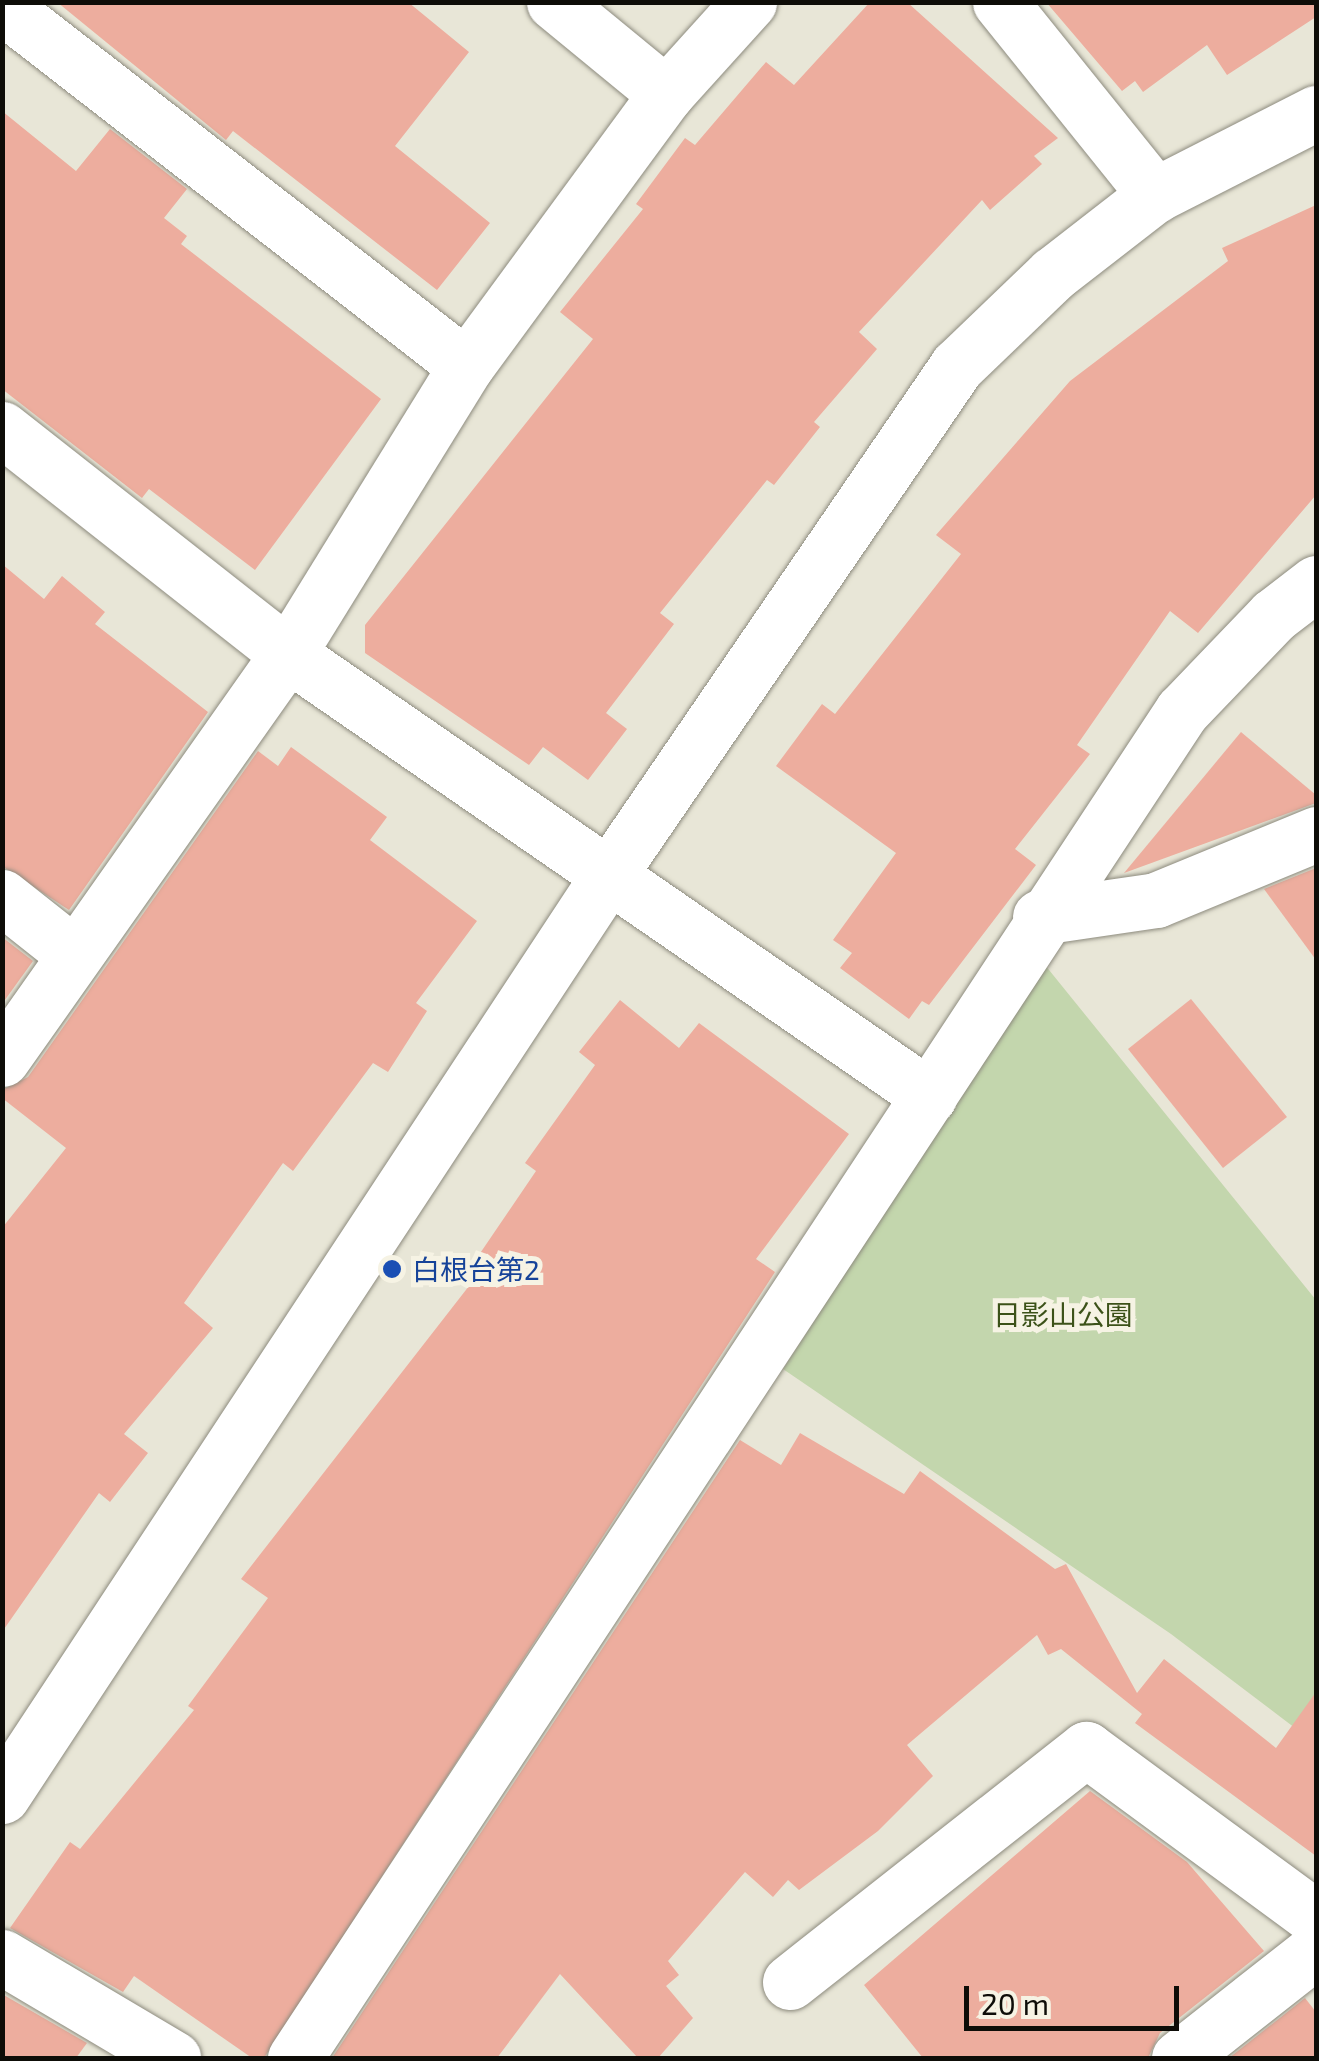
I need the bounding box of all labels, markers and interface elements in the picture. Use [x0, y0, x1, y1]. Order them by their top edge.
place label: 白根台第2 [412, 1252, 540, 1286]
marker: 白根台第2 [381, 1258, 403, 1280]
park label: 日影山公園 [993, 1297, 1133, 1331]
scale bar [969, 1966, 1184, 2028]
text: 20 m [981, 1985, 1049, 2021]

